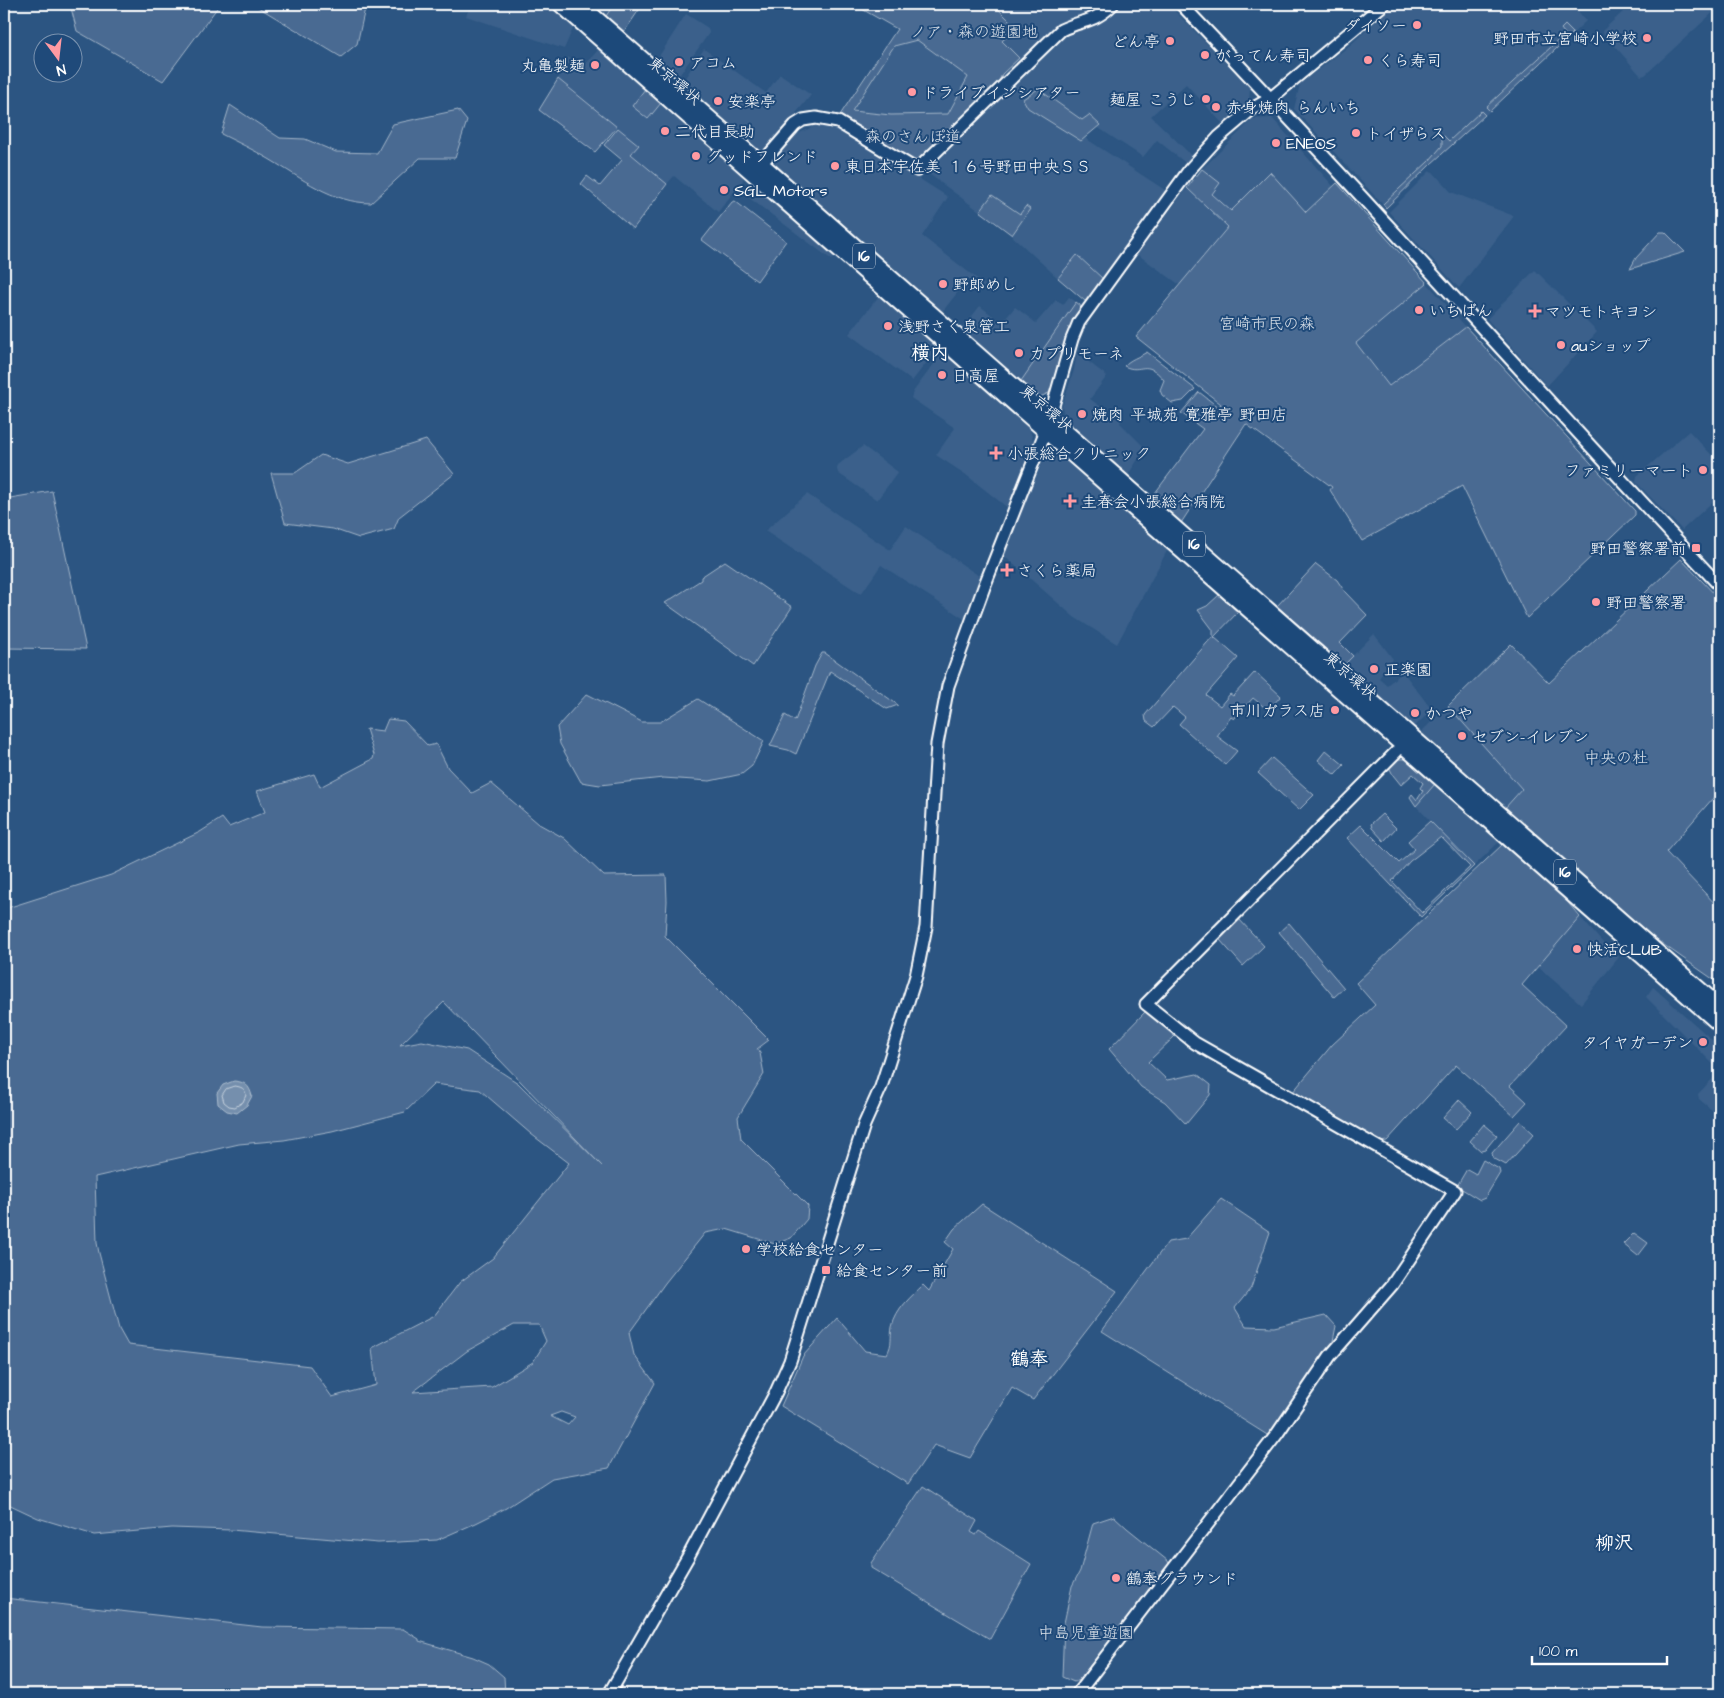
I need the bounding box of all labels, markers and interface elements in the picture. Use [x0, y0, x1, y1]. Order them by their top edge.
place label: ダイソー [1345, 15, 1407, 37]
marker: ダイソー [1411, 19, 1423, 31]
park label: ノア・森の遊園地 [910, 21, 1038, 43]
place label: 野田市立宮崎小学校 [1493, 28, 1637, 50]
place label: どん亭 [1112, 31, 1160, 53]
north arrow [32, 32, 82, 82]
marker: 野田市立宮崎小学校 [1641, 32, 1653, 44]
marker: どん亭 [1164, 35, 1176, 47]
place label: がってん寿司 [1215, 45, 1311, 67]
marker: がってん寿司 [1199, 49, 1211, 61]
place label: くら寿司 [1378, 50, 1442, 72]
street label: 東京環状 [643, 51, 706, 110]
place label: アコム [689, 52, 737, 74]
marker: くら寿司 [1362, 54, 1374, 66]
place label: 丸亀製麺 [521, 55, 585, 77]
marker: アコム [673, 56, 685, 68]
text: N [54, 59, 68, 80]
marker: 丸亀製麺 [589, 59, 601, 71]
place label: ドライブインシアター [922, 82, 1080, 104]
marker: ドライブインシアター [906, 86, 918, 98]
place label: 麺屋 こうじ [1110, 89, 1196, 111]
place label: 安楽亭 [728, 91, 776, 113]
marker: 麺屋 こうじ [1200, 93, 1212, 105]
marker: 安楽亭 [712, 95, 724, 107]
place label: 赤身焼肉 らんいち [1226, 97, 1360, 119]
marker: 赤身焼肉 らんいち [1210, 101, 1222, 113]
place label: 二代目長助 [675, 121, 755, 143]
place label: トイザらス [1366, 123, 1446, 145]
marker: 二代目長助 [659, 125, 671, 137]
park label: 森のさんぽ道 [865, 126, 961, 148]
marker: トイザらス [1350, 127, 1362, 139]
place label: ENEOS [1286, 133, 1336, 155]
marker: ENEOS [1270, 137, 1282, 149]
place label: グッドフレンド [706, 146, 818, 168]
marker: グッドフレンド [690, 150, 702, 162]
place label: 東日本宇佐美 １６号野田中央ＳＳ [845, 156, 1091, 178]
marker: 東日本宇佐美 １６号野田中央ＳＳ [829, 160, 841, 172]
place label: SGL Motors [734, 180, 827, 202]
marker: SGL Motors [718, 184, 730, 196]
road number: 16 [853, 244, 875, 268]
place label: 野郎めし [953, 274, 1017, 296]
marker: 野郎めし [937, 278, 949, 290]
place label: いちばん [1429, 300, 1493, 322]
place label: マツモトキヨシ [1545, 301, 1657, 323]
marker: いちばん [1413, 304, 1425, 316]
marker: マツモトキヨシ [1529, 305, 1541, 317]
park label: 宮崎市民の森 [1219, 313, 1315, 335]
place label: 浅野さく泉管工 [898, 316, 1010, 338]
marker: 浅野さく泉管工 [882, 320, 894, 332]
place label: auショップ [1571, 335, 1651, 357]
marker: auショップ [1555, 339, 1567, 351]
district label: 横内 [911, 340, 949, 367]
place label: カプリモーネ [1029, 343, 1124, 365]
marker: カプリモーネ [1013, 347, 1025, 359]
place label: 日高屋 [952, 365, 1000, 387]
marker: 日高屋 [936, 369, 948, 381]
street label: 東京環状 [1015, 379, 1078, 438]
place label: 焼肉 平城苑 寛雅亭 野田店 [1092, 404, 1287, 426]
marker: 焼肉 平城苑 寛雅亭 野田店 [1076, 408, 1088, 420]
place label: 小張総合クリニック [1007, 443, 1151, 465]
marker: 小張総合クリニック [989, 446, 1003, 460]
place label: ファミリーマート [1565, 460, 1693, 482]
marker: ファミリーマート [1697, 464, 1709, 476]
place label: 圭春会小張総合病院 [1081, 491, 1225, 513]
marker: 圭春会小張総合病院 [1063, 494, 1077, 508]
road number: 16 [1183, 532, 1205, 556]
place label: 野田警察署前 [1590, 538, 1686, 560]
marker: 野田警察署前 [1690, 542, 1702, 554]
place label: さくら薬局 [1017, 560, 1097, 582]
marker: さくら薬局 [1001, 564, 1013, 576]
place label: 野田警察署 [1606, 592, 1686, 614]
marker: 野田警察署 [1590, 596, 1602, 608]
street label: 東京環状 [1319, 646, 1382, 705]
place label: 正楽園 [1384, 659, 1432, 681]
marker: 正楽園 [1368, 663, 1380, 675]
place label: 市川ガラス店 [1230, 700, 1325, 722]
place label: かつや [1425, 703, 1473, 725]
marker: 市川ガラス店 [1329, 704, 1341, 716]
marker: かつや [1409, 707, 1421, 719]
place label: セブン-イレブン [1472, 726, 1589, 748]
marker: セブン-イレブン [1456, 730, 1468, 742]
park label: 中央の杜 [1584, 747, 1648, 769]
road number: 16 [1554, 860, 1576, 884]
place label: 快活CLUB [1587, 939, 1662, 961]
marker: 快活CLUB [1571, 943, 1583, 955]
place label: タイヤガーデン [1582, 1032, 1693, 1054]
marker: タイヤガーデン [1697, 1036, 1709, 1048]
place label: 学校給食センター [756, 1239, 883, 1261]
marker: 学校給食センター [740, 1243, 752, 1255]
place label: 給食センター前 [836, 1260, 947, 1282]
marker: 給食センター前 [820, 1264, 832, 1276]
district label: 鶴奉 [1010, 1346, 1048, 1373]
district label: 柳沢 [1595, 1530, 1633, 1557]
place label: 鶴奉グラウンド [1126, 1568, 1238, 1590]
marker: 鶴奉グラウンド [1110, 1572, 1122, 1584]
park label: 中島児童遊園 [1038, 1622, 1134, 1644]
scale bar [1532, 1633, 1666, 1665]
text: 100 m [1539, 1641, 1578, 1662]

